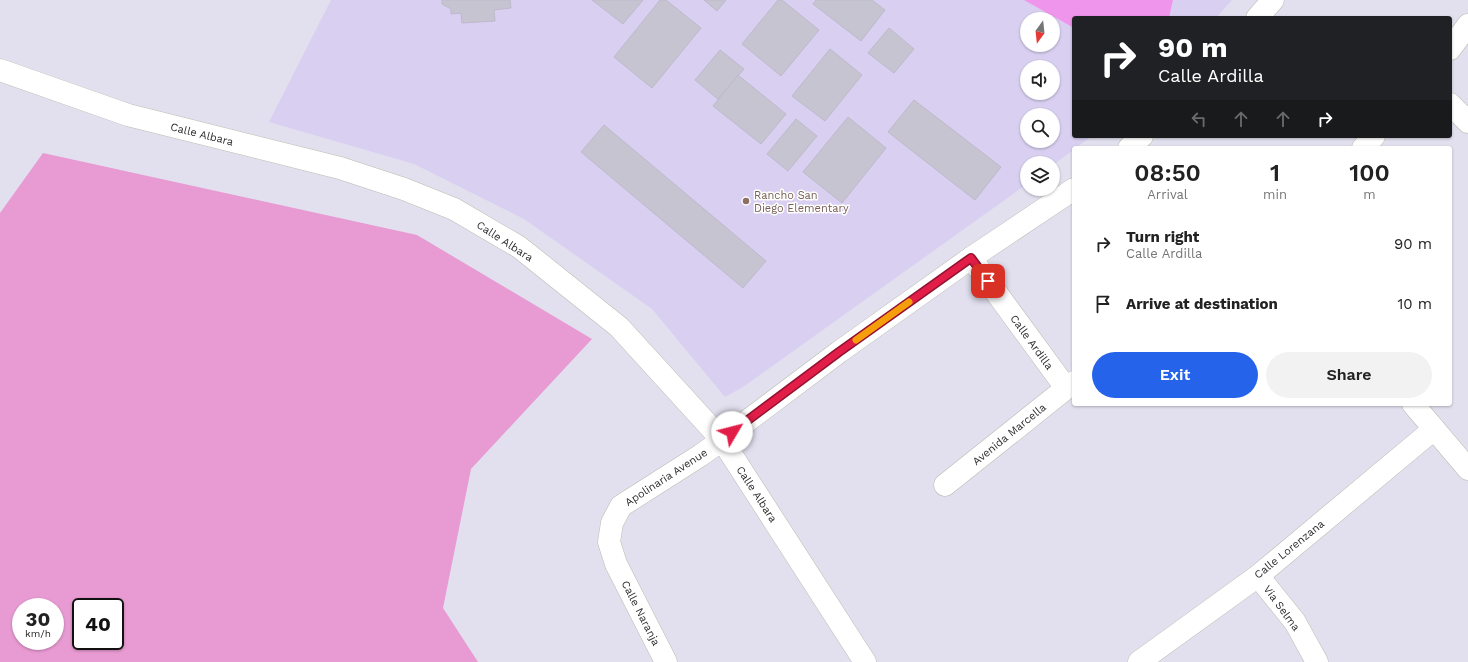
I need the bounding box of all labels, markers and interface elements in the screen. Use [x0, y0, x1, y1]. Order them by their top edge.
north arrow [1020, 12, 1060, 52]
map controls [1020, 12, 1060, 196]
text: 90 m [1158, 31, 1228, 64]
icon: right [1092, 32, 1144, 84]
button: sound [1020, 60, 1060, 100]
text: Calle Ardilla [1158, 65, 1264, 86]
button: search [1020, 108, 1060, 148]
icon: left [1188, 108, 1210, 130]
icon: ahead [1230, 108, 1252, 130]
icon: ahead [1272, 108, 1294, 130]
icon: right [1314, 108, 1336, 130]
street label: Calle Albara [169, 120, 235, 149]
button: layers [1020, 156, 1060, 196]
text: 08:50 [1134, 159, 1201, 187]
text: 1 [1270, 159, 1280, 187]
text: 100 [1349, 159, 1390, 187]
text: Arrival [1147, 187, 1188, 202]
text: min [1263, 187, 1287, 202]
text: m [1363, 187, 1376, 202]
place label: Rancho San Diego Elementary [754, 189, 849, 215]
marker: Rancho San Diego Elementary [741, 196, 751, 206]
street label: Calle Albara [474, 218, 535, 264]
text: Turn right [1126, 228, 1199, 246]
icon: right [1092, 233, 1114, 255]
text: 90 m [1394, 235, 1432, 253]
text: Calle Ardilla [1126, 246, 1202, 261]
pin [971, 264, 1005, 298]
icon: arrive [977, 270, 999, 292]
icon: arrive [1092, 293, 1114, 315]
text: Arrive at destination [1126, 295, 1278, 313]
text: 10 m [1397, 295, 1432, 313]
street label: Calle Ardilla [1007, 312, 1056, 372]
button: Exit [1092, 352, 1258, 398]
button: Share [1266, 352, 1432, 398]
street label: Avenida Marcella [970, 401, 1049, 468]
position arrow [711, 411, 753, 453]
street label: Apolinaria Avenue [623, 446, 710, 509]
street label: Calle Albara [734, 464, 780, 525]
street label: Calle Lorenzana [1252, 517, 1327, 582]
street label: Calle Naranja [619, 578, 663, 648]
street label: Via Selma [1261, 583, 1303, 634]
speed limit sign: 40 [72, 598, 124, 650]
text: 30 [26, 607, 50, 631]
text: km/h [25, 628, 51, 639]

